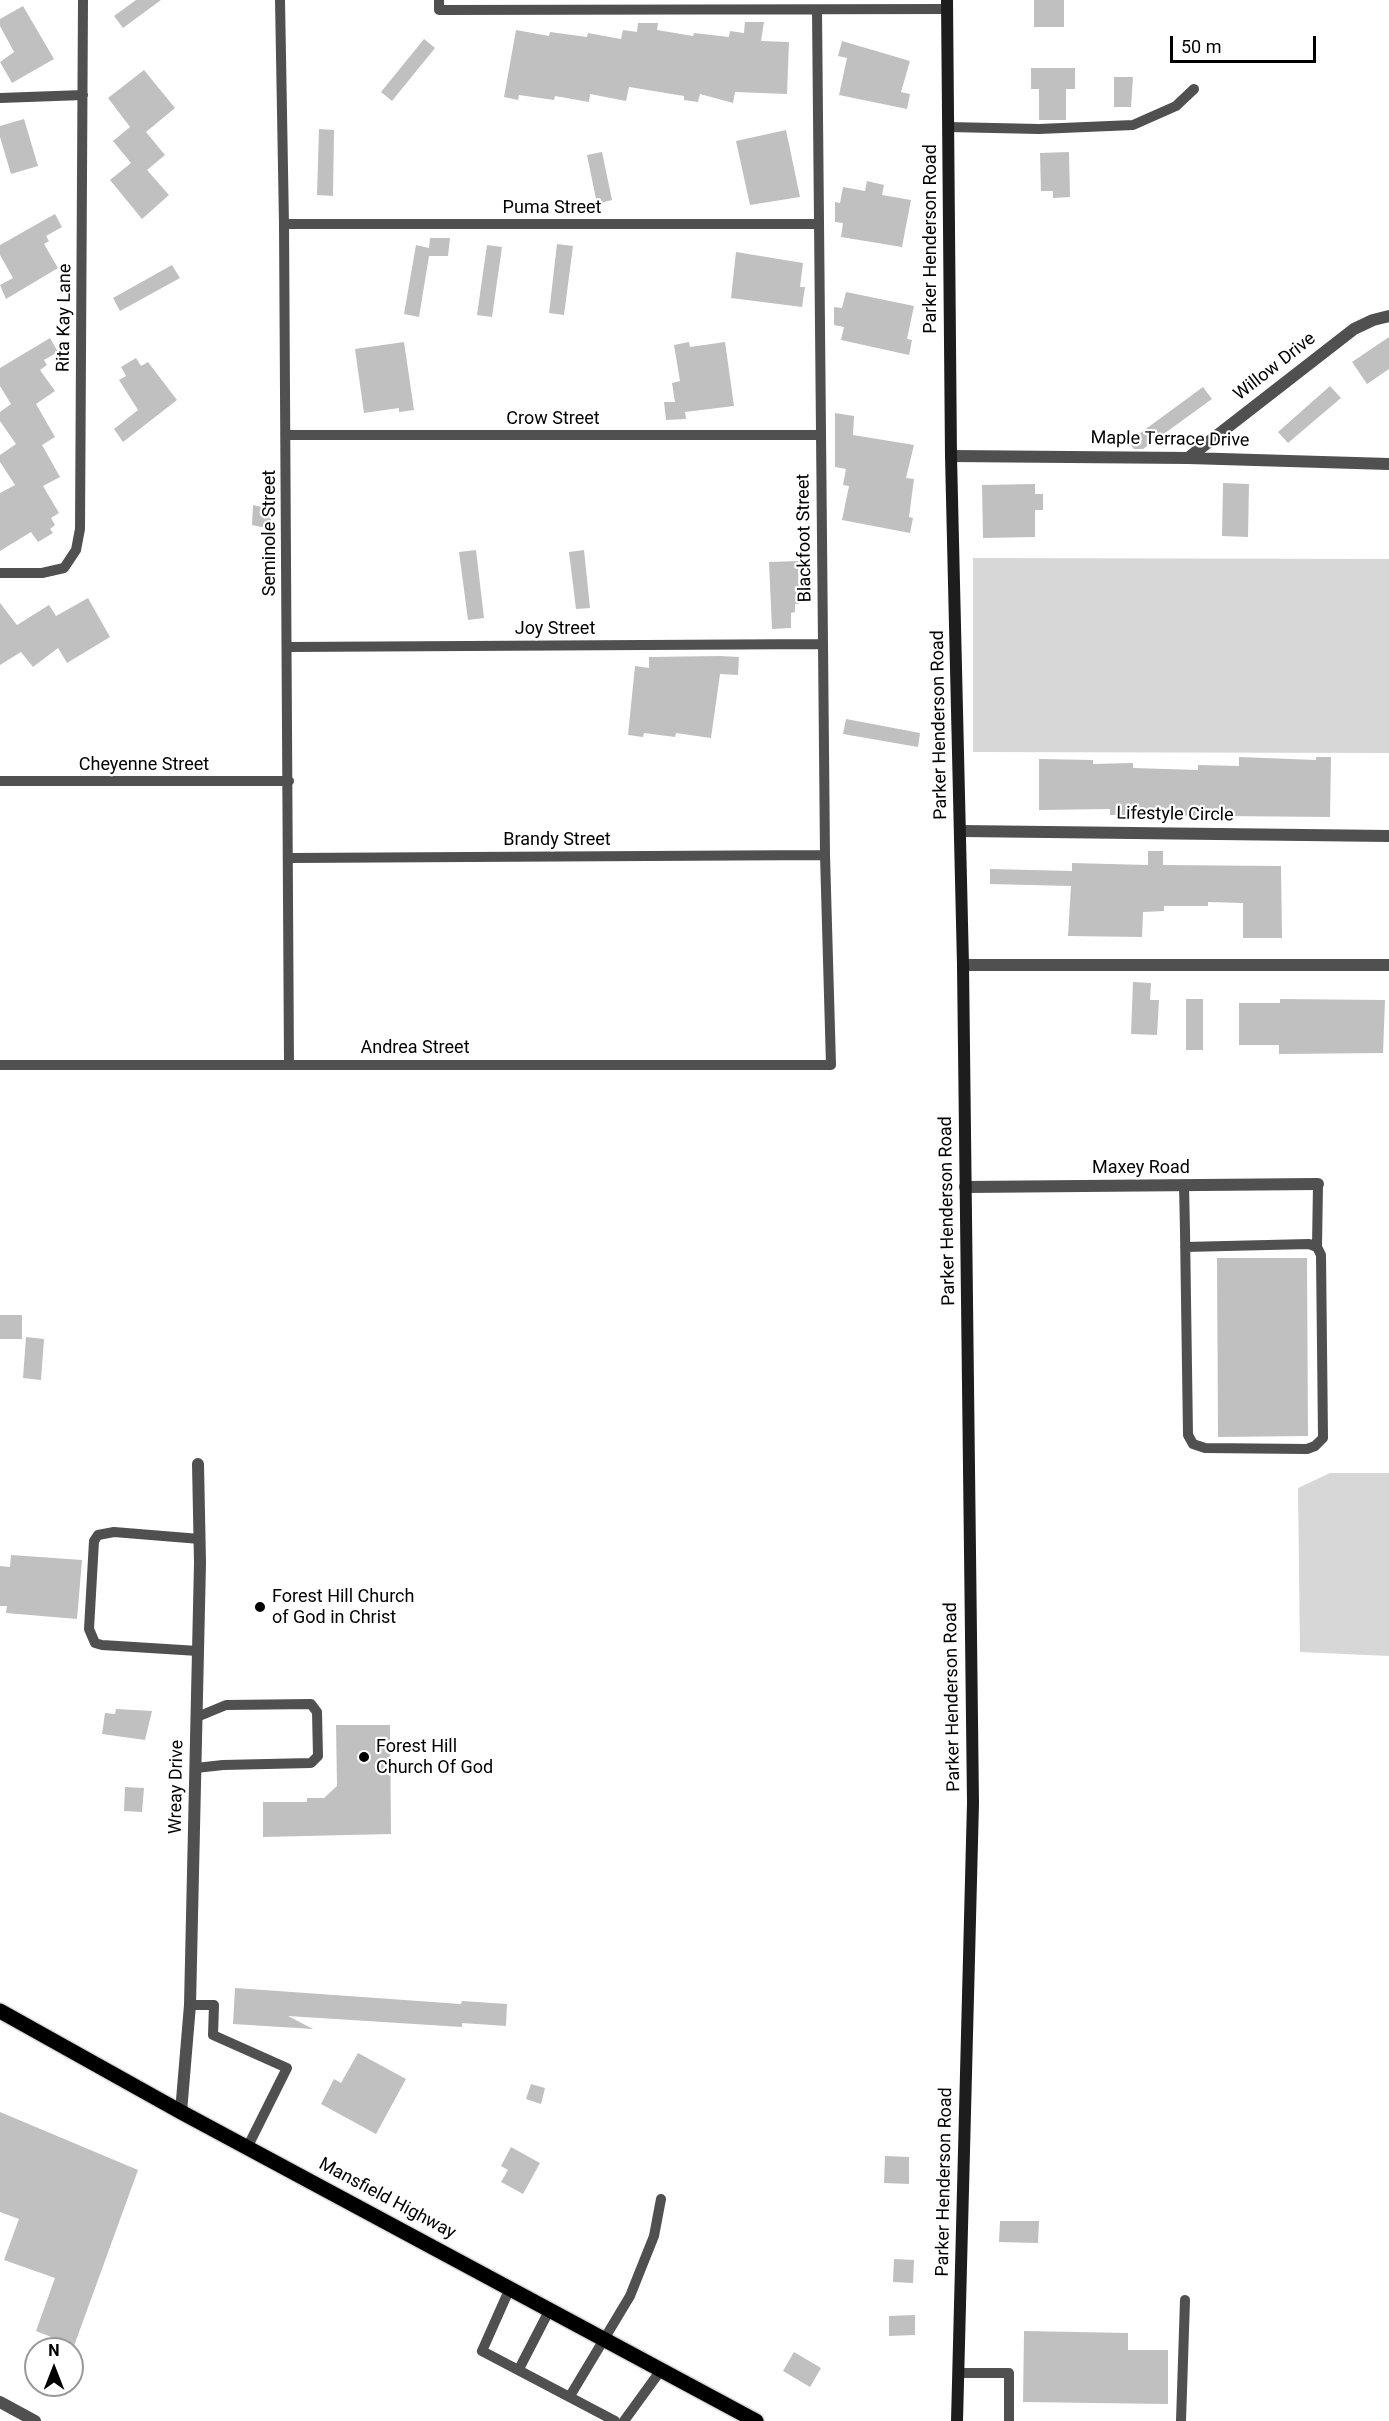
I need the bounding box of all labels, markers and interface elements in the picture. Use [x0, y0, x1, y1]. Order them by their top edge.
scale bar [1173, 24, 1318, 62]
text: 50 m [1181, 36, 1221, 57]
street label: Parker Henderson Road [920, 144, 942, 334]
street label: Puma Street [503, 197, 601, 219]
street label: Rita Kay Lane [53, 264, 77, 372]
street label: Willow Drive [1230, 328, 1320, 406]
street label: Crow Street [506, 408, 600, 430]
street label: Maple Terrace Drive [1090, 428, 1250, 452]
street label: Seminole Street [259, 470, 281, 596]
street label: Blackfoot Street [793, 474, 817, 602]
street label: Joy Street [515, 618, 595, 640]
street label: Parker Henderson Road [928, 630, 952, 820]
street label: Cheyenne Street [79, 754, 209, 776]
street label: Lifestyle Circle [1116, 803, 1234, 827]
street label: Brandy Street [503, 829, 611, 851]
street label: Andrea Street [360, 1037, 470, 1059]
street label: Parker Henderson Road [936, 1116, 960, 1306]
street label: Maxey Road [1092, 1157, 1190, 1179]
place label: Forest Hill Church of God in Christ [272, 1586, 414, 1628]
marker: Forest Hill Church of God in Christ [253, 1600, 267, 1614]
street label: Parker Henderson Road [941, 1602, 965, 1792]
place label: Forest Hill Church Of God [376, 1736, 493, 1778]
street label: Wreay Drive [165, 1740, 189, 1834]
marker: Forest Hill Church Of God [357, 1750, 371, 1764]
street label: Parker Henderson Road [933, 2087, 957, 2277]
street label: Mansfield Highway [315, 2154, 459, 2244]
north arrow [24, 2337, 84, 2397]
text: N [48, 2341, 60, 2360]

